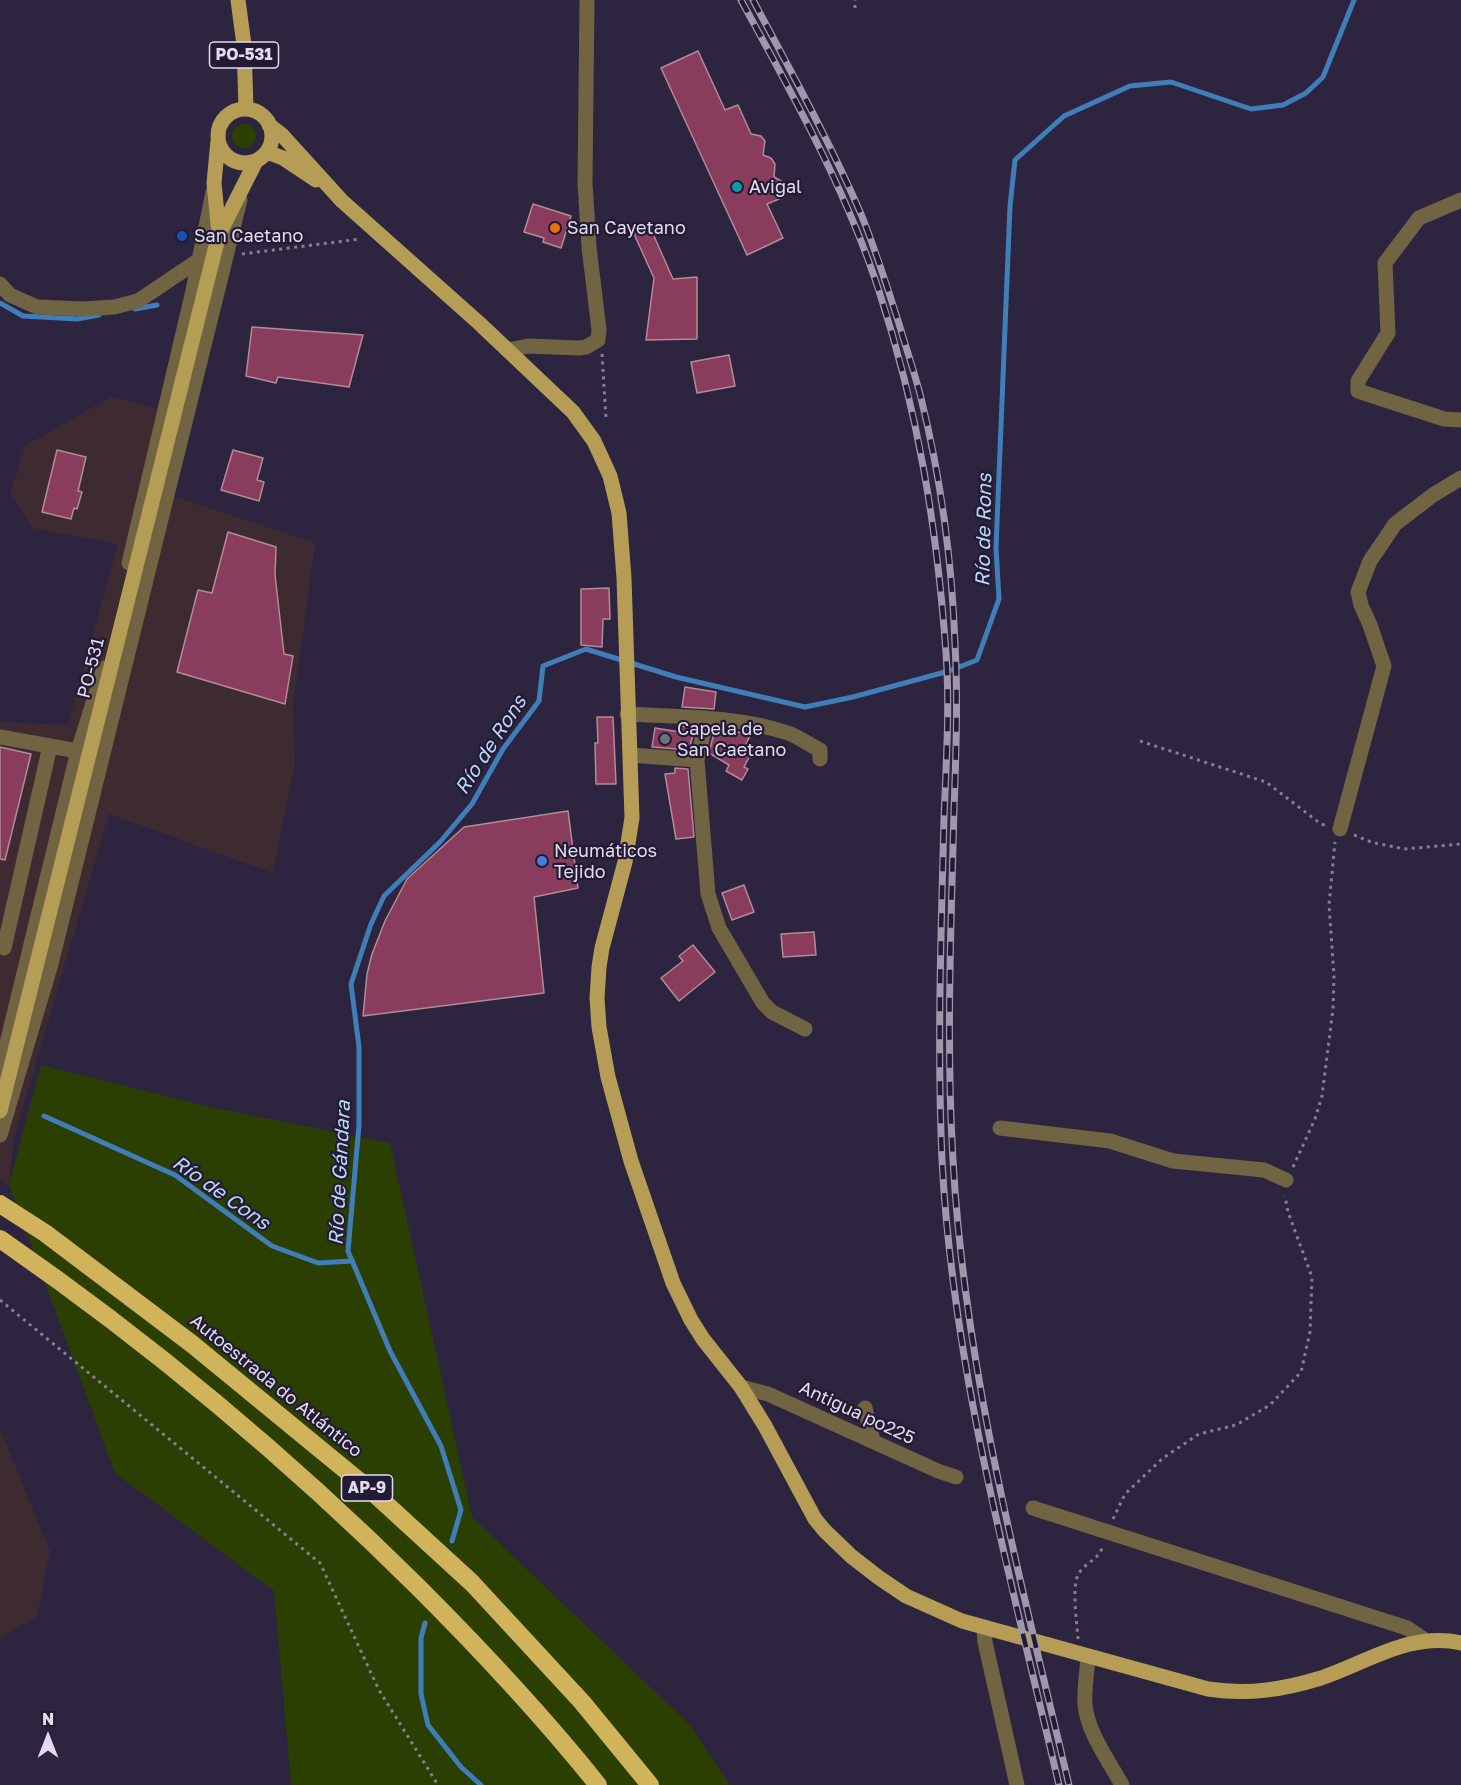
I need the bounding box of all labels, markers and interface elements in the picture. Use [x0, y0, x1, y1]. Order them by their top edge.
road number: PO-531 [210, 42, 278, 68]
place label: Avigal [749, 176, 802, 198]
marker: Avigal [730, 180, 744, 194]
place label: San Cayetano [567, 217, 686, 239]
marker: San Cayetano [548, 221, 562, 235]
place label: San Caetano [194, 225, 303, 247]
marker: San Caetano [175, 229, 189, 243]
water label: Río de Rons [971, 473, 997, 587]
street label: PO-531 [73, 635, 109, 701]
water label: Río de Rons [450, 691, 532, 799]
place label: Capela de San Caetano [677, 718, 786, 760]
marker: Capela de San Caetano [658, 732, 672, 746]
place label: Neumáticos Tejido [554, 840, 657, 882]
marker: Neumáticos Tejido [535, 854, 549, 868]
water label: Río de Gándara [324, 1100, 356, 1246]
water label: Río de Cons [168, 1151, 274, 1235]
street label: Autoestrada do Atlántico [186, 1310, 366, 1462]
street label: Antigua po225 [796, 1377, 918, 1449]
road number: AP-9 [342, 1475, 392, 1501]
north arrow [18, 1707, 78, 1767]
text: N [42, 1709, 54, 1729]

